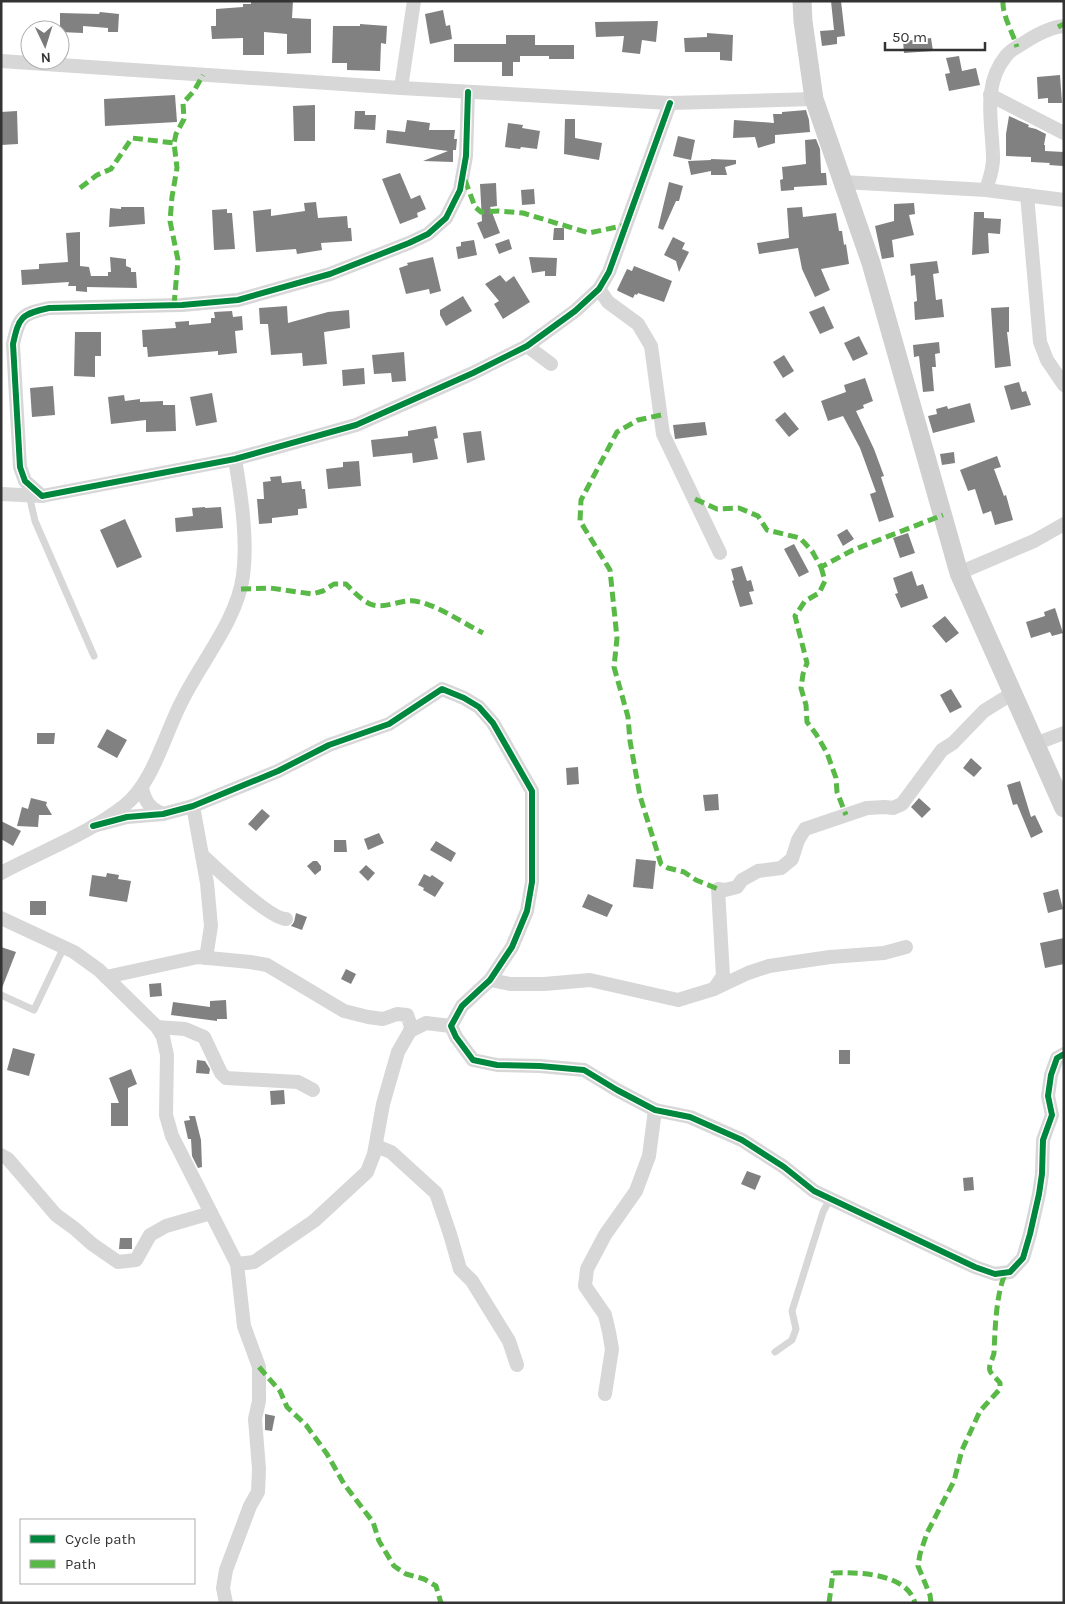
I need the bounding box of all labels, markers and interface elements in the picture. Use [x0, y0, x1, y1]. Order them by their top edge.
north arrow [20, 20, 70, 70]
scale bar [885, 20, 985, 52]
text: 50 m [892, 28, 927, 46]
text: N [40, 49, 51, 66]
legend [20, 1519, 195, 1584]
text: Cycle path [65, 1530, 136, 1548]
text: Path [65, 1555, 96, 1573]

